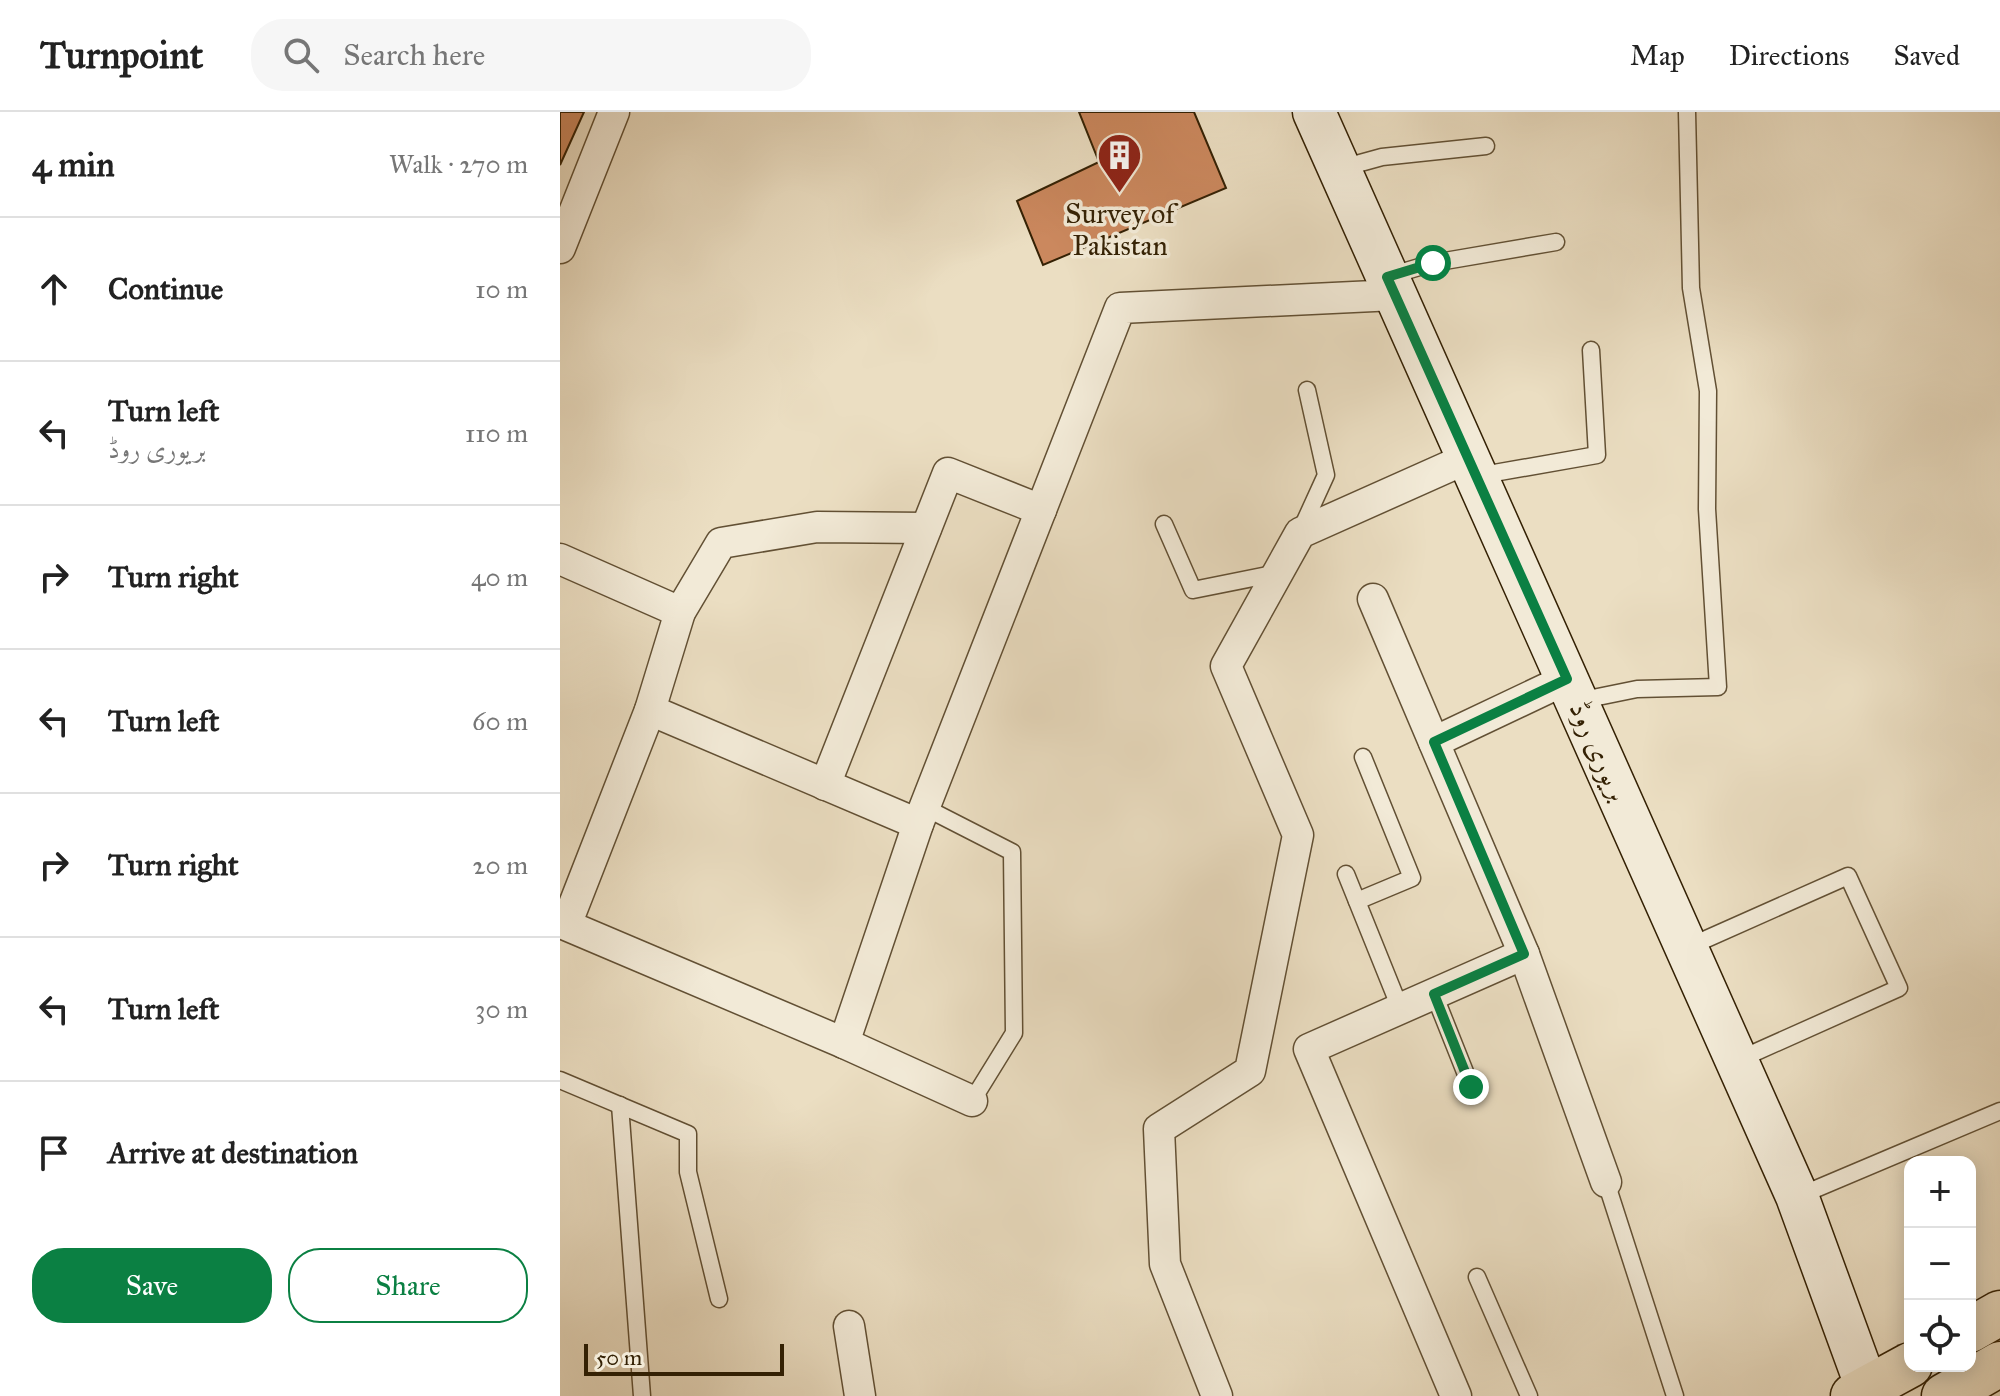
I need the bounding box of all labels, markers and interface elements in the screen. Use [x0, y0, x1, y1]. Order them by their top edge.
search box [251, 19, 811, 91]
text: Turnpoint [40, 32, 203, 78]
icon: search [279, 33, 323, 77]
text: Search here [343, 37, 485, 73]
text: Map [1630, 38, 1685, 73]
text: Directions [1729, 38, 1850, 73]
text: Saved [1894, 38, 1960, 73]
building icon: Survey of Pakistan [1096, 132, 1144, 195]
text: 4 min [32, 144, 115, 185]
text: Walk · 270 m [389, 148, 528, 180]
place label: Survey of Pakistan [1065, 196, 1179, 263]
route start [1415, 245, 1451, 281]
icon: ahead [32, 267, 76, 311]
text: Continue [108, 271, 223, 307]
text: 10 m [475, 273, 528, 305]
text: Turn left [108, 393, 219, 429]
icon: left [32, 411, 76, 455]
text: 110 m [465, 417, 528, 449]
text: بریوری روڈ [108, 433, 206, 465]
icon: right [32, 555, 76, 599]
text: Turn right [108, 559, 239, 595]
text: 40 m [471, 561, 528, 593]
street label: بریوری روڈ [1562, 696, 1636, 806]
icon: left [32, 699, 76, 743]
text: Turn left [108, 703, 219, 739]
text: 60 m [472, 705, 528, 737]
icon: right [32, 843, 76, 887]
text: Turn right [108, 847, 239, 883]
text: 20 m [473, 849, 528, 881]
icon: left [32, 987, 76, 1031]
text: Turn left [108, 991, 219, 1027]
text: 30 m [475, 993, 528, 1025]
route end [1453, 1069, 1489, 1105]
icon: arrive [32, 1131, 76, 1175]
text: Arrive at destination [108, 1135, 358, 1171]
map controls [1904, 1156, 1976, 1372]
button: + [1904, 1156, 1976, 1228]
button: − [1904, 1228, 1976, 1300]
button: Save [32, 1248, 272, 1323]
button: Share [288, 1248, 528, 1323]
button: locate [1904, 1300, 1976, 1372]
scale bar [584, 1340, 784, 1376]
text: 50 m [596, 1344, 642, 1371]

